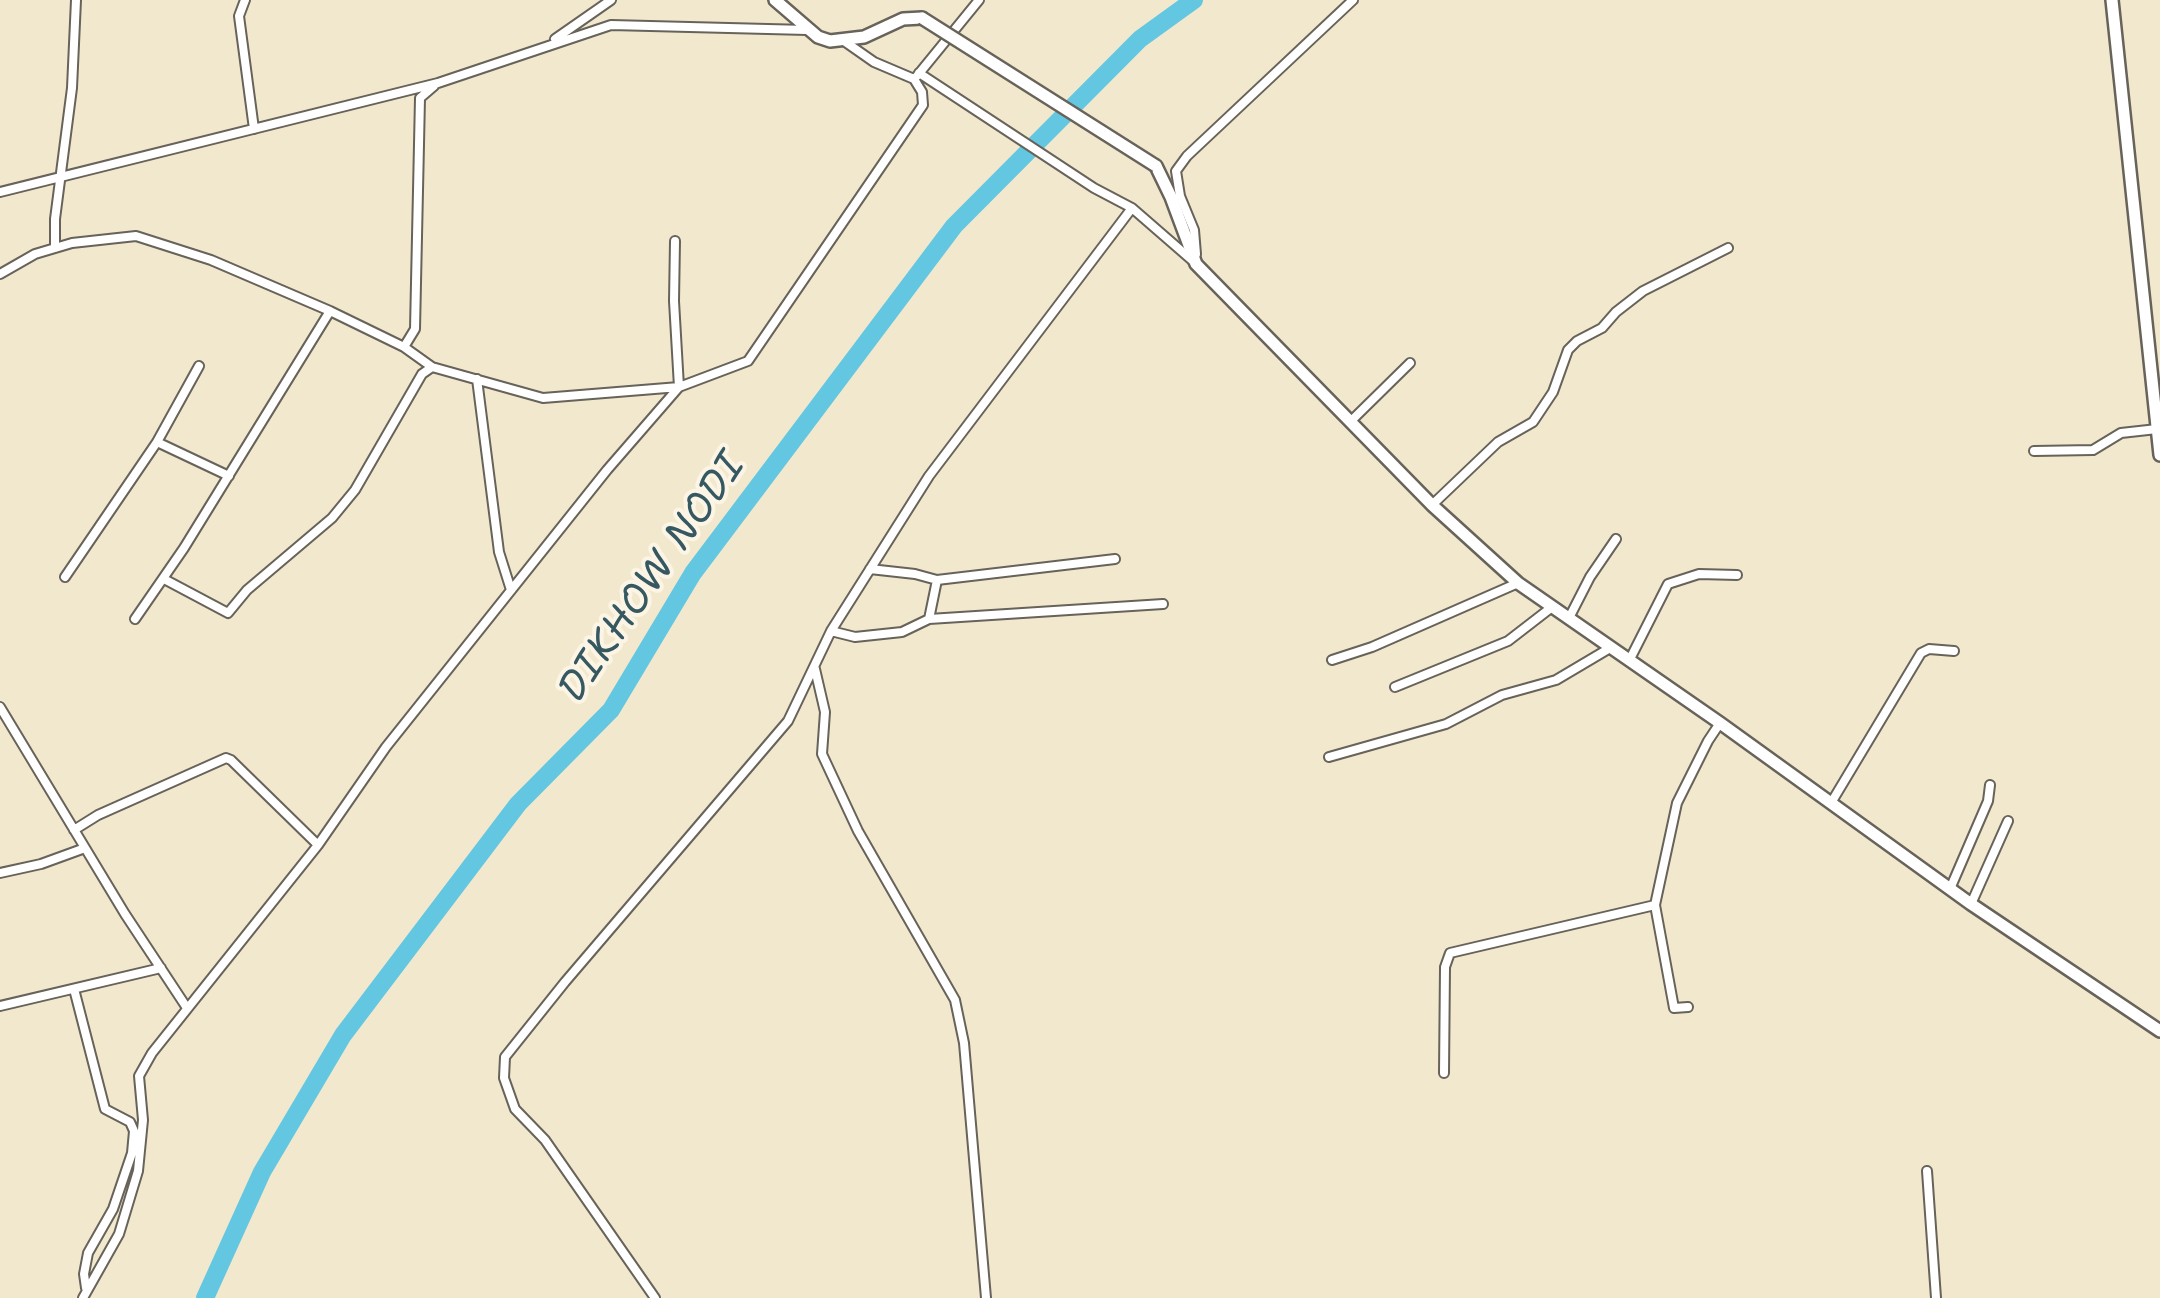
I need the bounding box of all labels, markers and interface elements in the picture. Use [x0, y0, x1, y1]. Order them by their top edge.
water label: DIKHOW NODI [549, 444, 757, 712]

